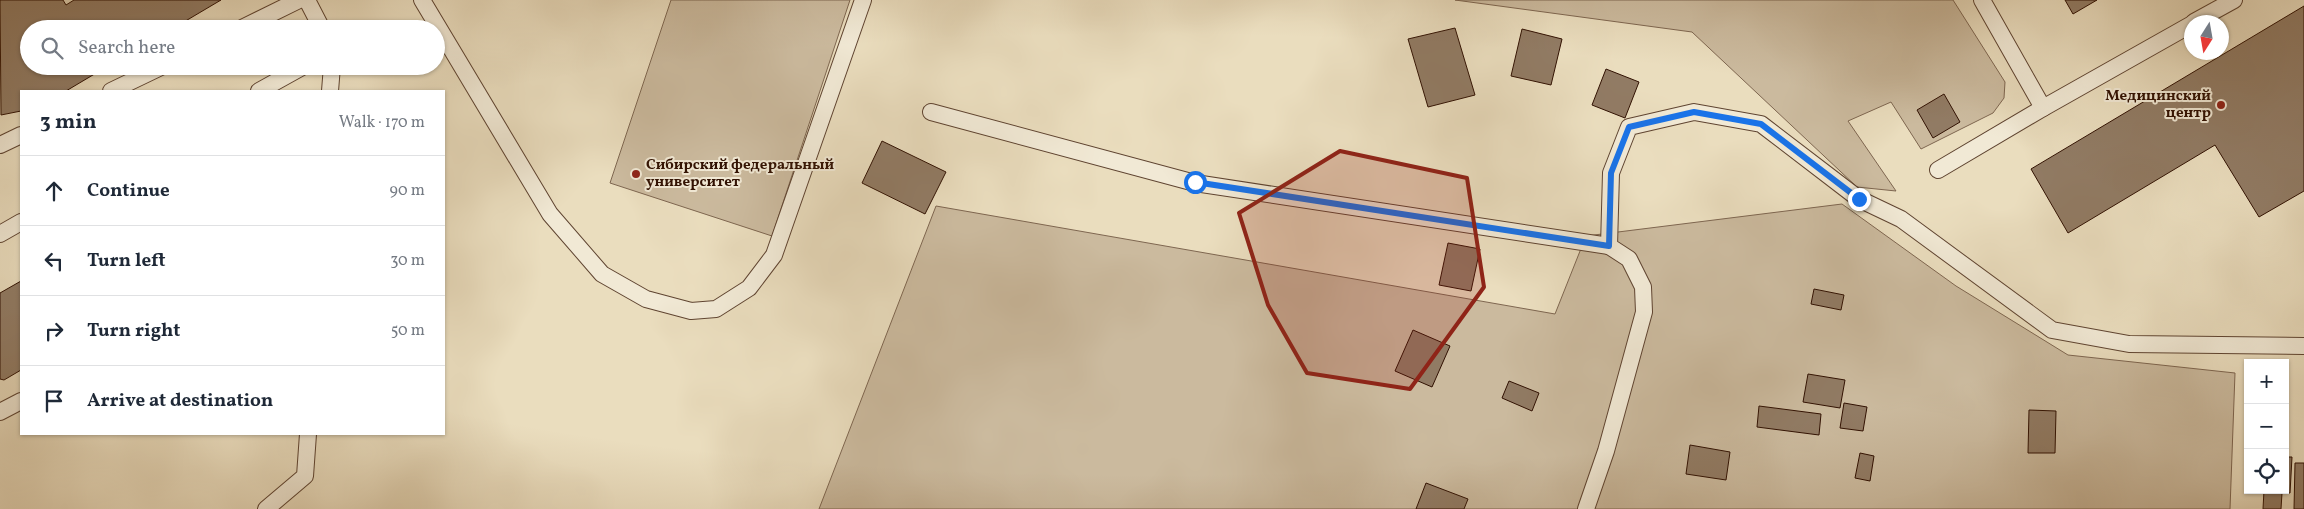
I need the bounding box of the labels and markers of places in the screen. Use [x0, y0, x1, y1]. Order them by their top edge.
place label: Медицинский центр [2105, 86, 2211, 124]
marker: Медицинский центр [2215, 99, 2227, 111]
place label: Сибирский федеральный университет [646, 155, 835, 193]
marker: Сибирский федеральный университет [630, 168, 642, 180]

